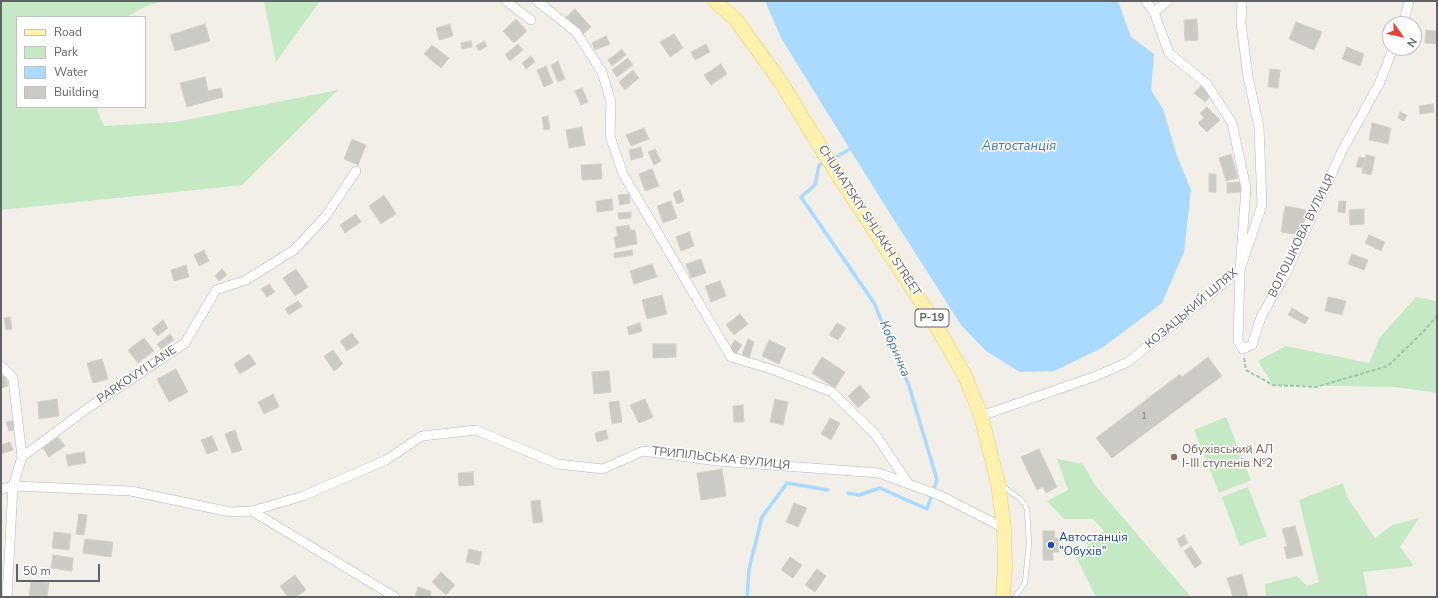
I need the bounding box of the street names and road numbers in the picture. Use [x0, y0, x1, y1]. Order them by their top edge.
street label: CHUMATSKIY SHLIAKH STREET [815, 143, 923, 299]
street label: ВОЛОШКОВА ВУЛИЦЯ [1266, 172, 1338, 300]
street label: КОЗАЦЬКИЙ ШЛЯХ [1143, 266, 1241, 352]
road number: Р-19 [915, 309, 949, 327]
street label: PARKOVYI LANE [95, 343, 179, 407]
street label: ТРИПІЛЬСЬКА ВУЛИЦЯ [651, 445, 791, 473]

